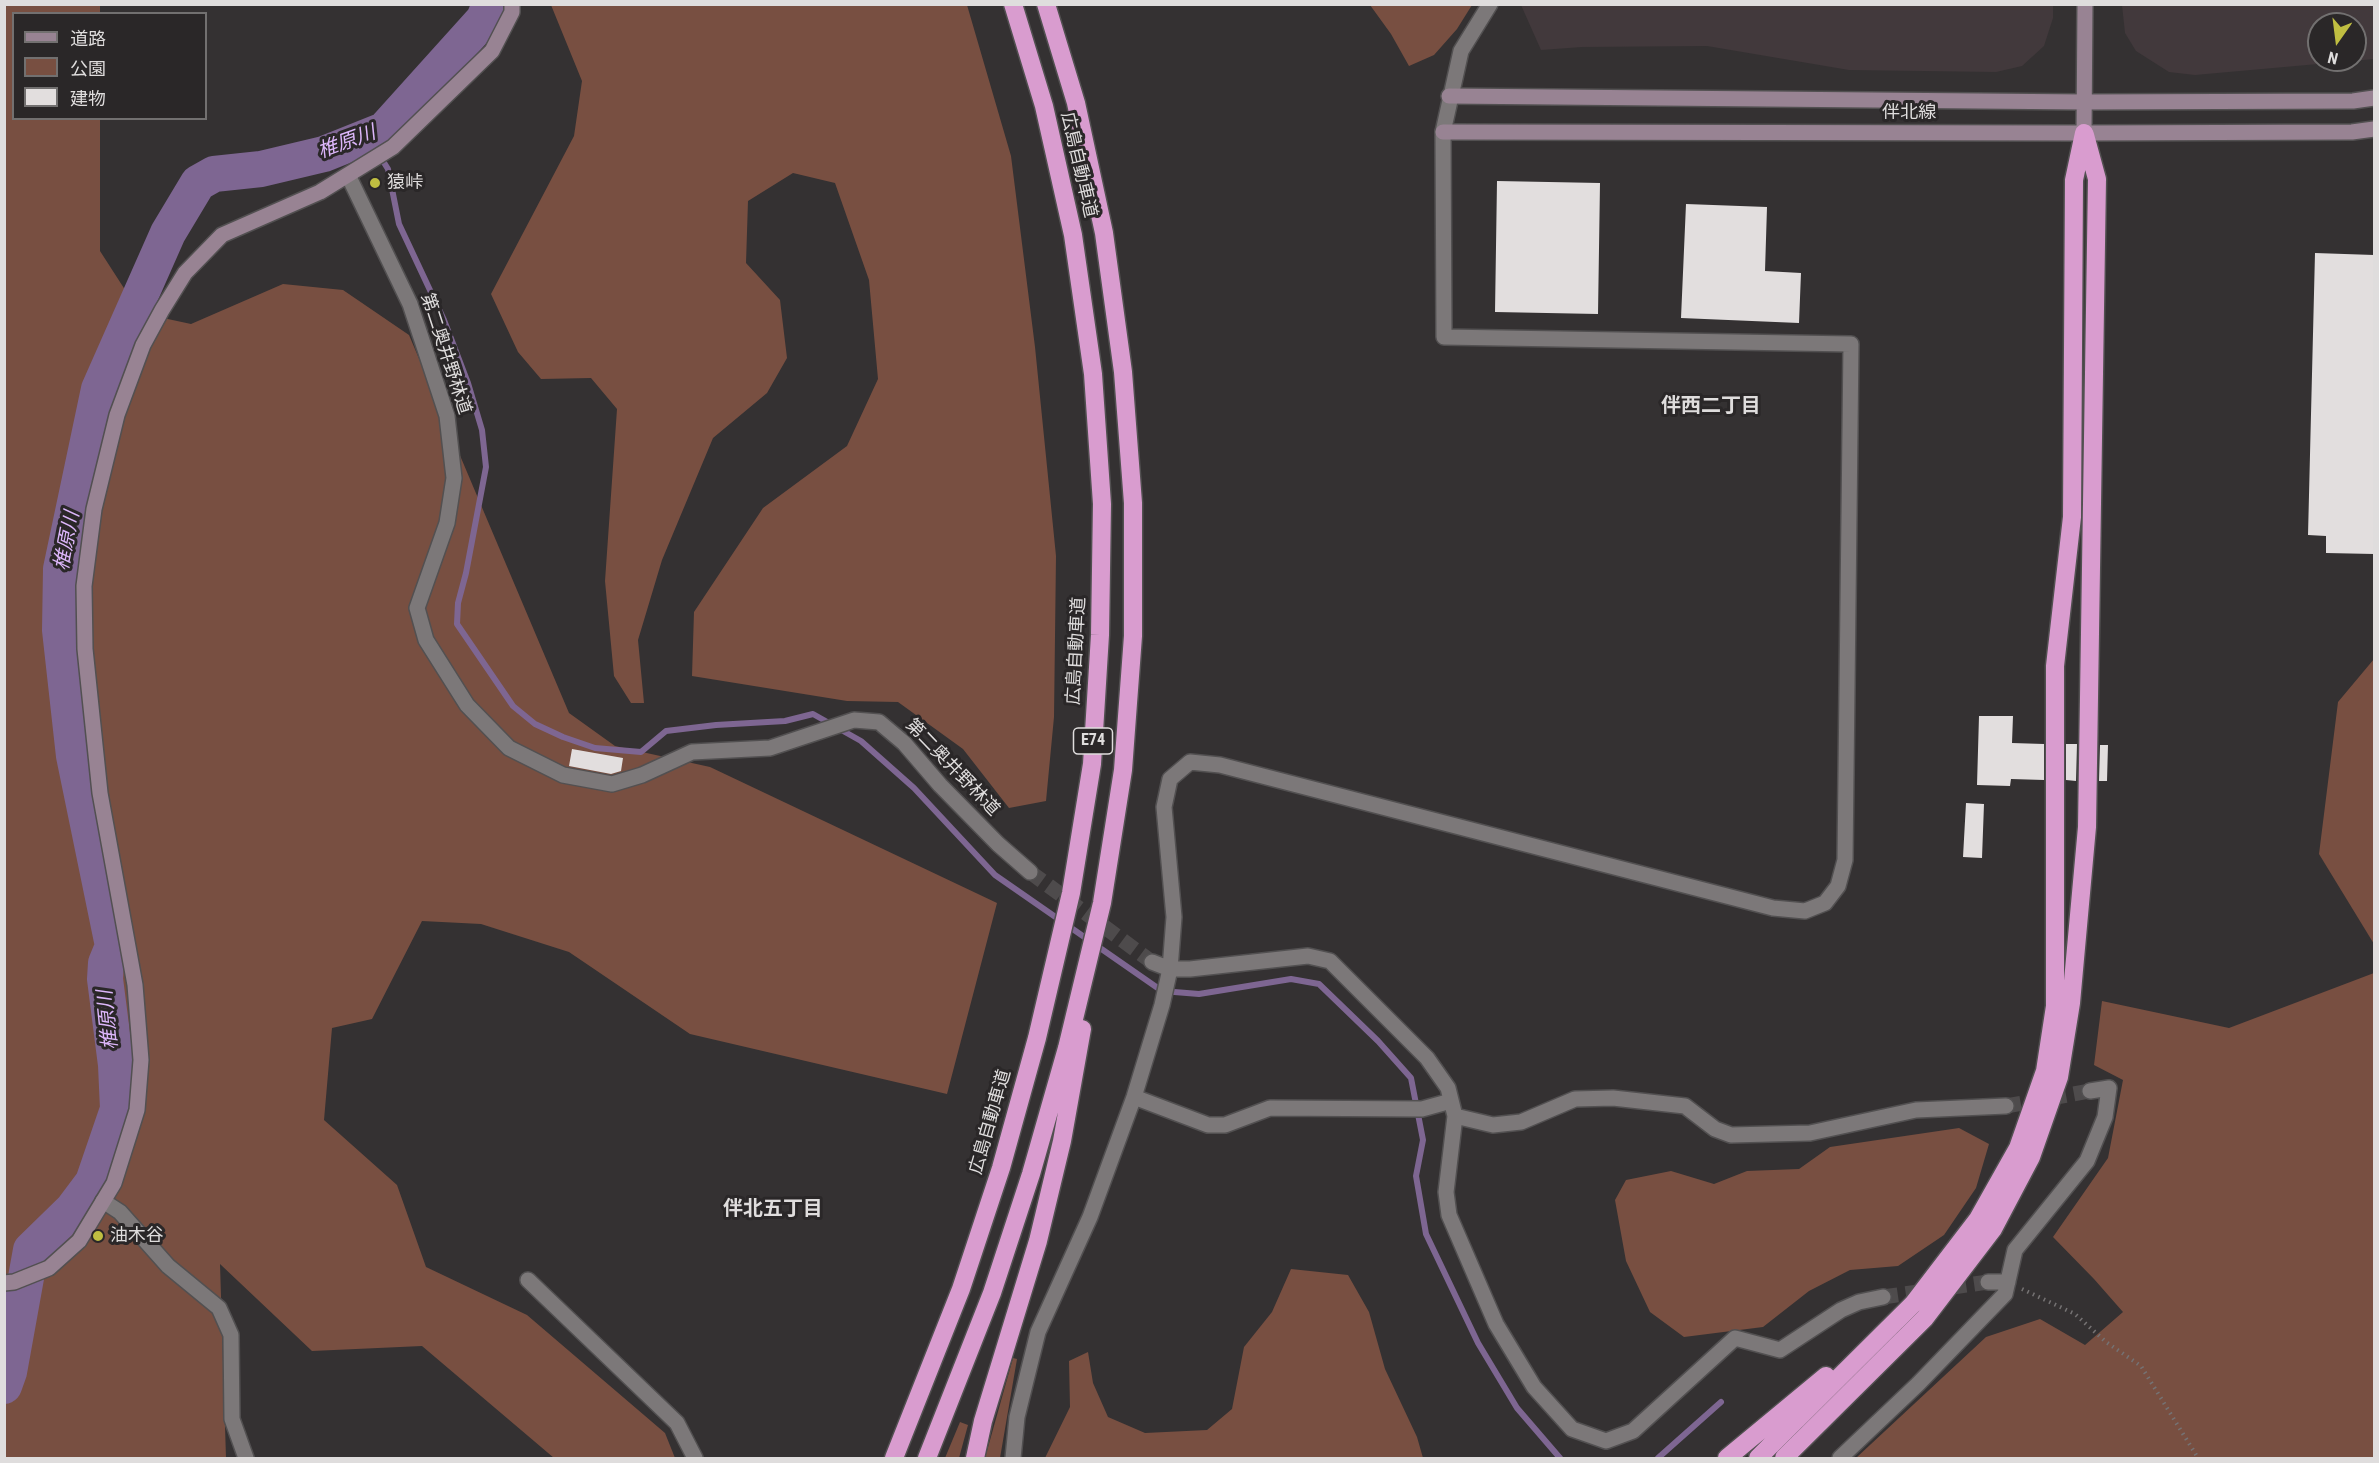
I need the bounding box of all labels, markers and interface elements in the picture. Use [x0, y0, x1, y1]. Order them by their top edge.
legend [12, 12, 207, 120]
north arrow [2307, 12, 2367, 72]
text: 道路 [70, 28, 106, 49]
text: N [2326, 48, 2340, 68]
text: 公園 [70, 58, 106, 79]
text: 建物 [70, 88, 106, 109]
street label: 伴北線 [1882, 102, 1936, 124]
street label: 広島自動車道 [1055, 110, 1101, 220]
water label: 椎原川 [315, 121, 379, 165]
place label: 猿峠 [387, 172, 423, 194]
marker: 猿峠 [368, 176, 382, 190]
street label: 第二奥井野林道 [415, 291, 475, 417]
district label: 伴西二丁目 [1661, 395, 1761, 419]
water label: 椎原川 [50, 509, 86, 573]
street label: 広島自動車道 [1063, 597, 1091, 705]
street label: 第二奥井野林道 [900, 715, 1004, 821]
road number: E74 [1074, 728, 1112, 754]
water label: 椎原川 [94, 989, 124, 1051]
street label: 広島自動車道 [966, 1067, 1016, 1177]
district label: 伴北五丁目 [723, 1198, 823, 1222]
place label: 油木谷 [110, 1225, 164, 1247]
marker: 油木谷 [91, 1229, 105, 1243]

